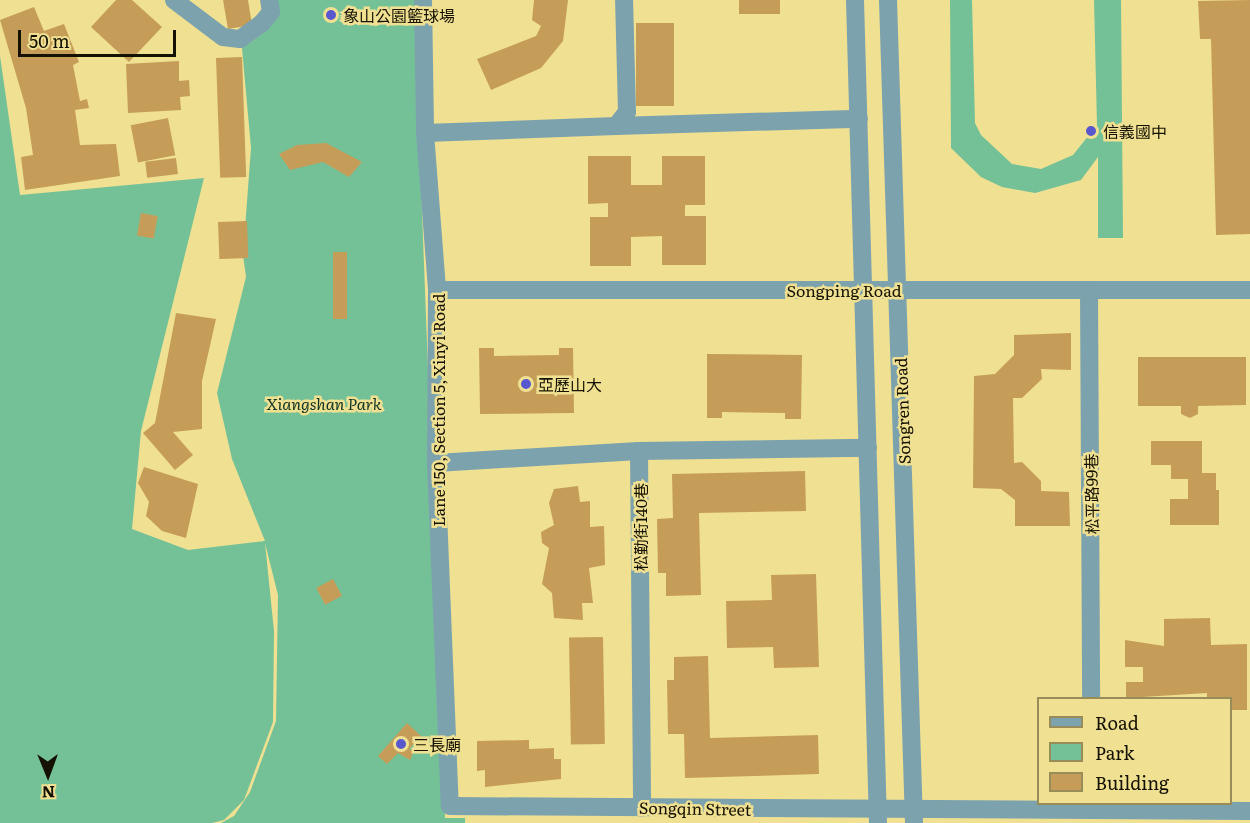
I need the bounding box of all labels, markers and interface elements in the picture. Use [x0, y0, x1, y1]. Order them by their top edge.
place label: 象山公園籃球場 [343, 5, 455, 25]
marker: 象山公園籃球場 [324, 8, 338, 22]
scale bar [21, 18, 178, 56]
text: 50 m [29, 27, 70, 54]
place label: 信義國中 [1103, 121, 1167, 141]
marker: 信義國中 [1084, 124, 1098, 138]
street label: Songping Road [786, 280, 902, 300]
street label: Lane 150, Section 5, Xinyi Road [428, 293, 448, 527]
street label: Songren Road [891, 357, 913, 465]
place label: 亞歷山大 [538, 374, 602, 394]
marker: 亞歷山大 [519, 377, 533, 391]
park label: Xiangshan Park [267, 393, 381, 413]
street label: 松平路99巷 [1081, 453, 1101, 535]
street label: 松勤街140巷 [630, 483, 650, 571]
legend [1037, 697, 1232, 805]
text: Road [1095, 709, 1139, 736]
place label: 三長廟 [413, 734, 461, 754]
marker: 三長廟 [394, 737, 408, 751]
text: Park [1095, 739, 1134, 766]
north arrow [18, 745, 78, 805]
text: Building [1095, 769, 1169, 796]
text: N [41, 781, 55, 805]
street label: Songqin Street [639, 797, 751, 819]

